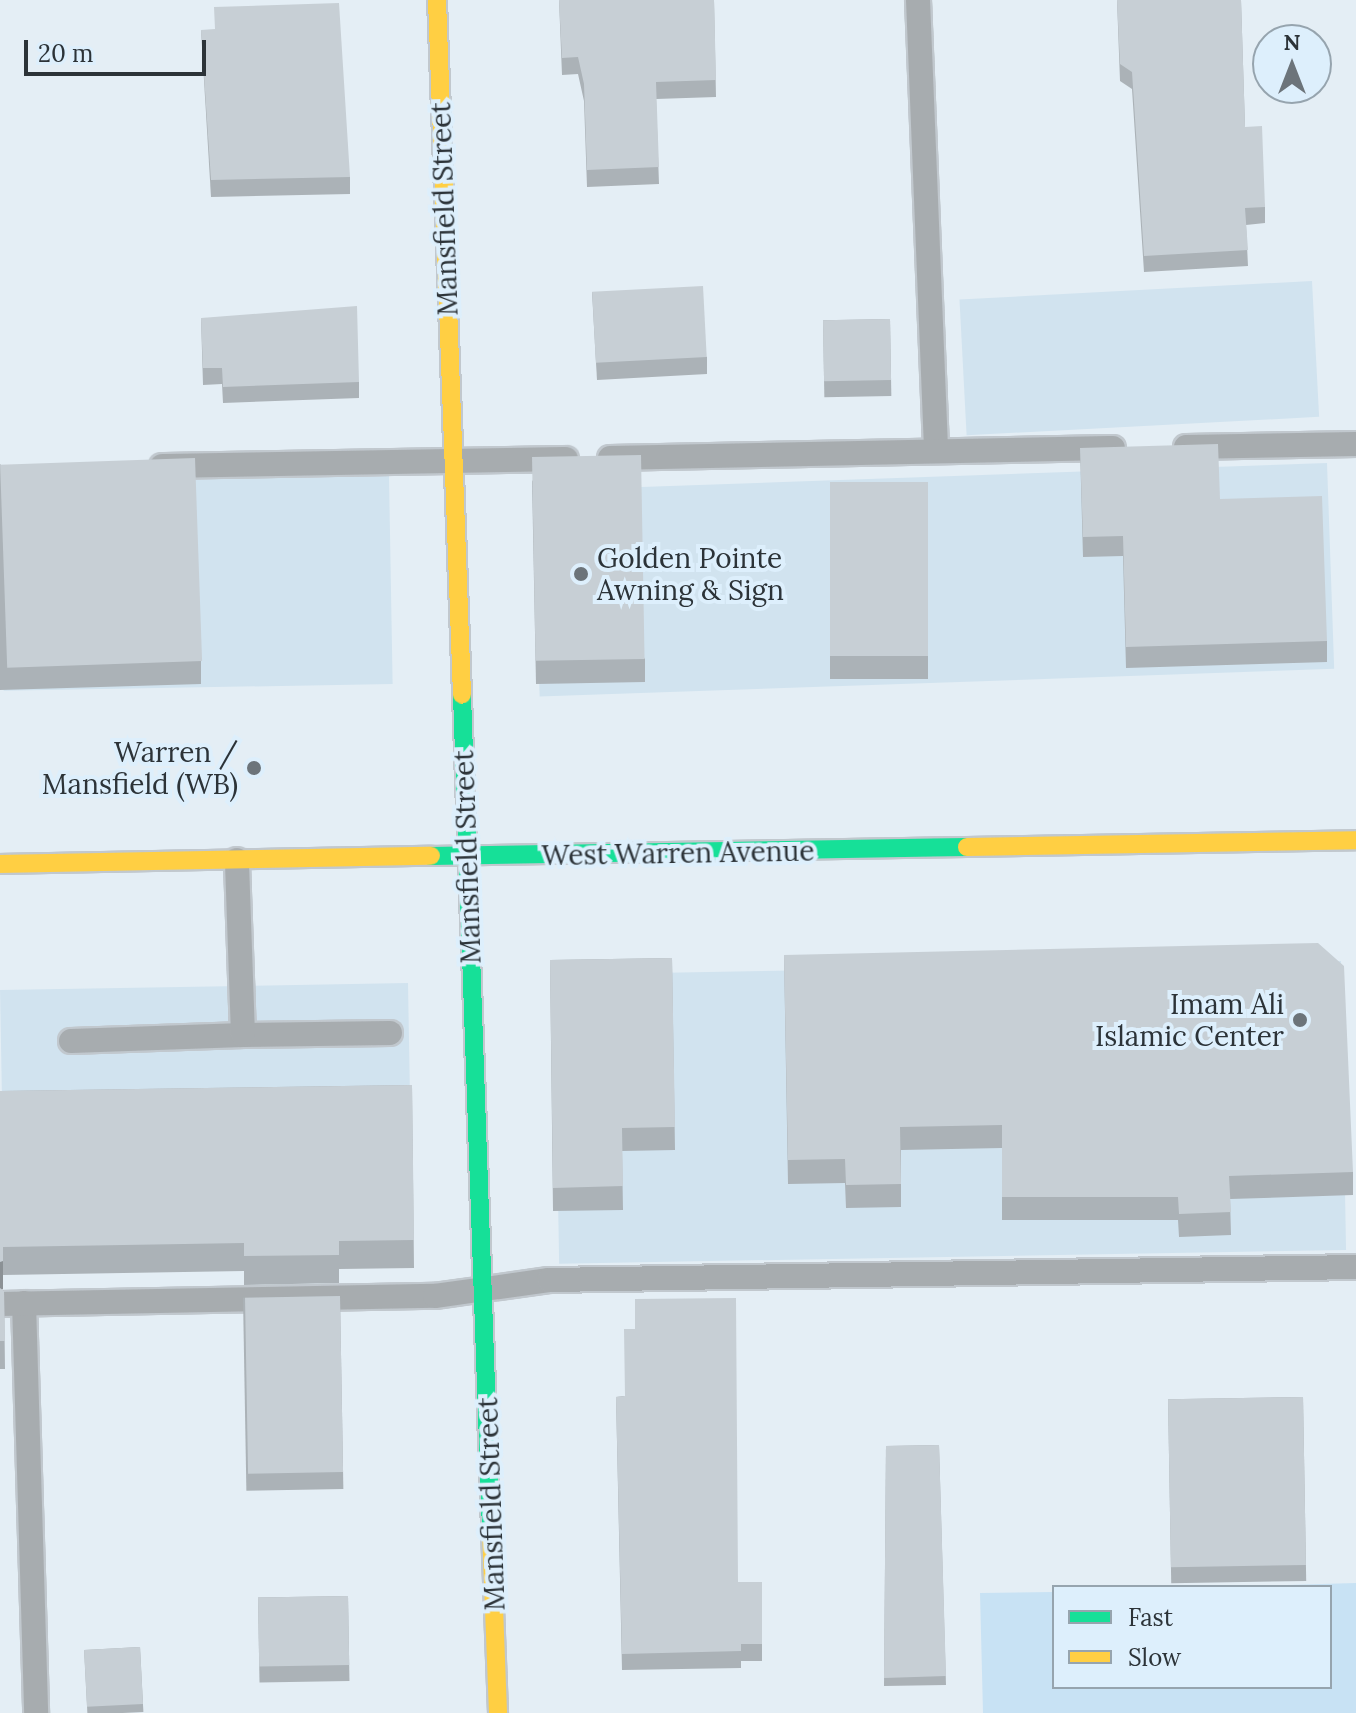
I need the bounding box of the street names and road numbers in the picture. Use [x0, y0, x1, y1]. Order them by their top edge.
street label: Mansfield Street [423, 102, 465, 316]
street label: Mansfield Street [446, 750, 488, 964]
street label: West Warren Avenue [541, 834, 815, 872]
street label: Mansfield Street [470, 1397, 512, 1611]

